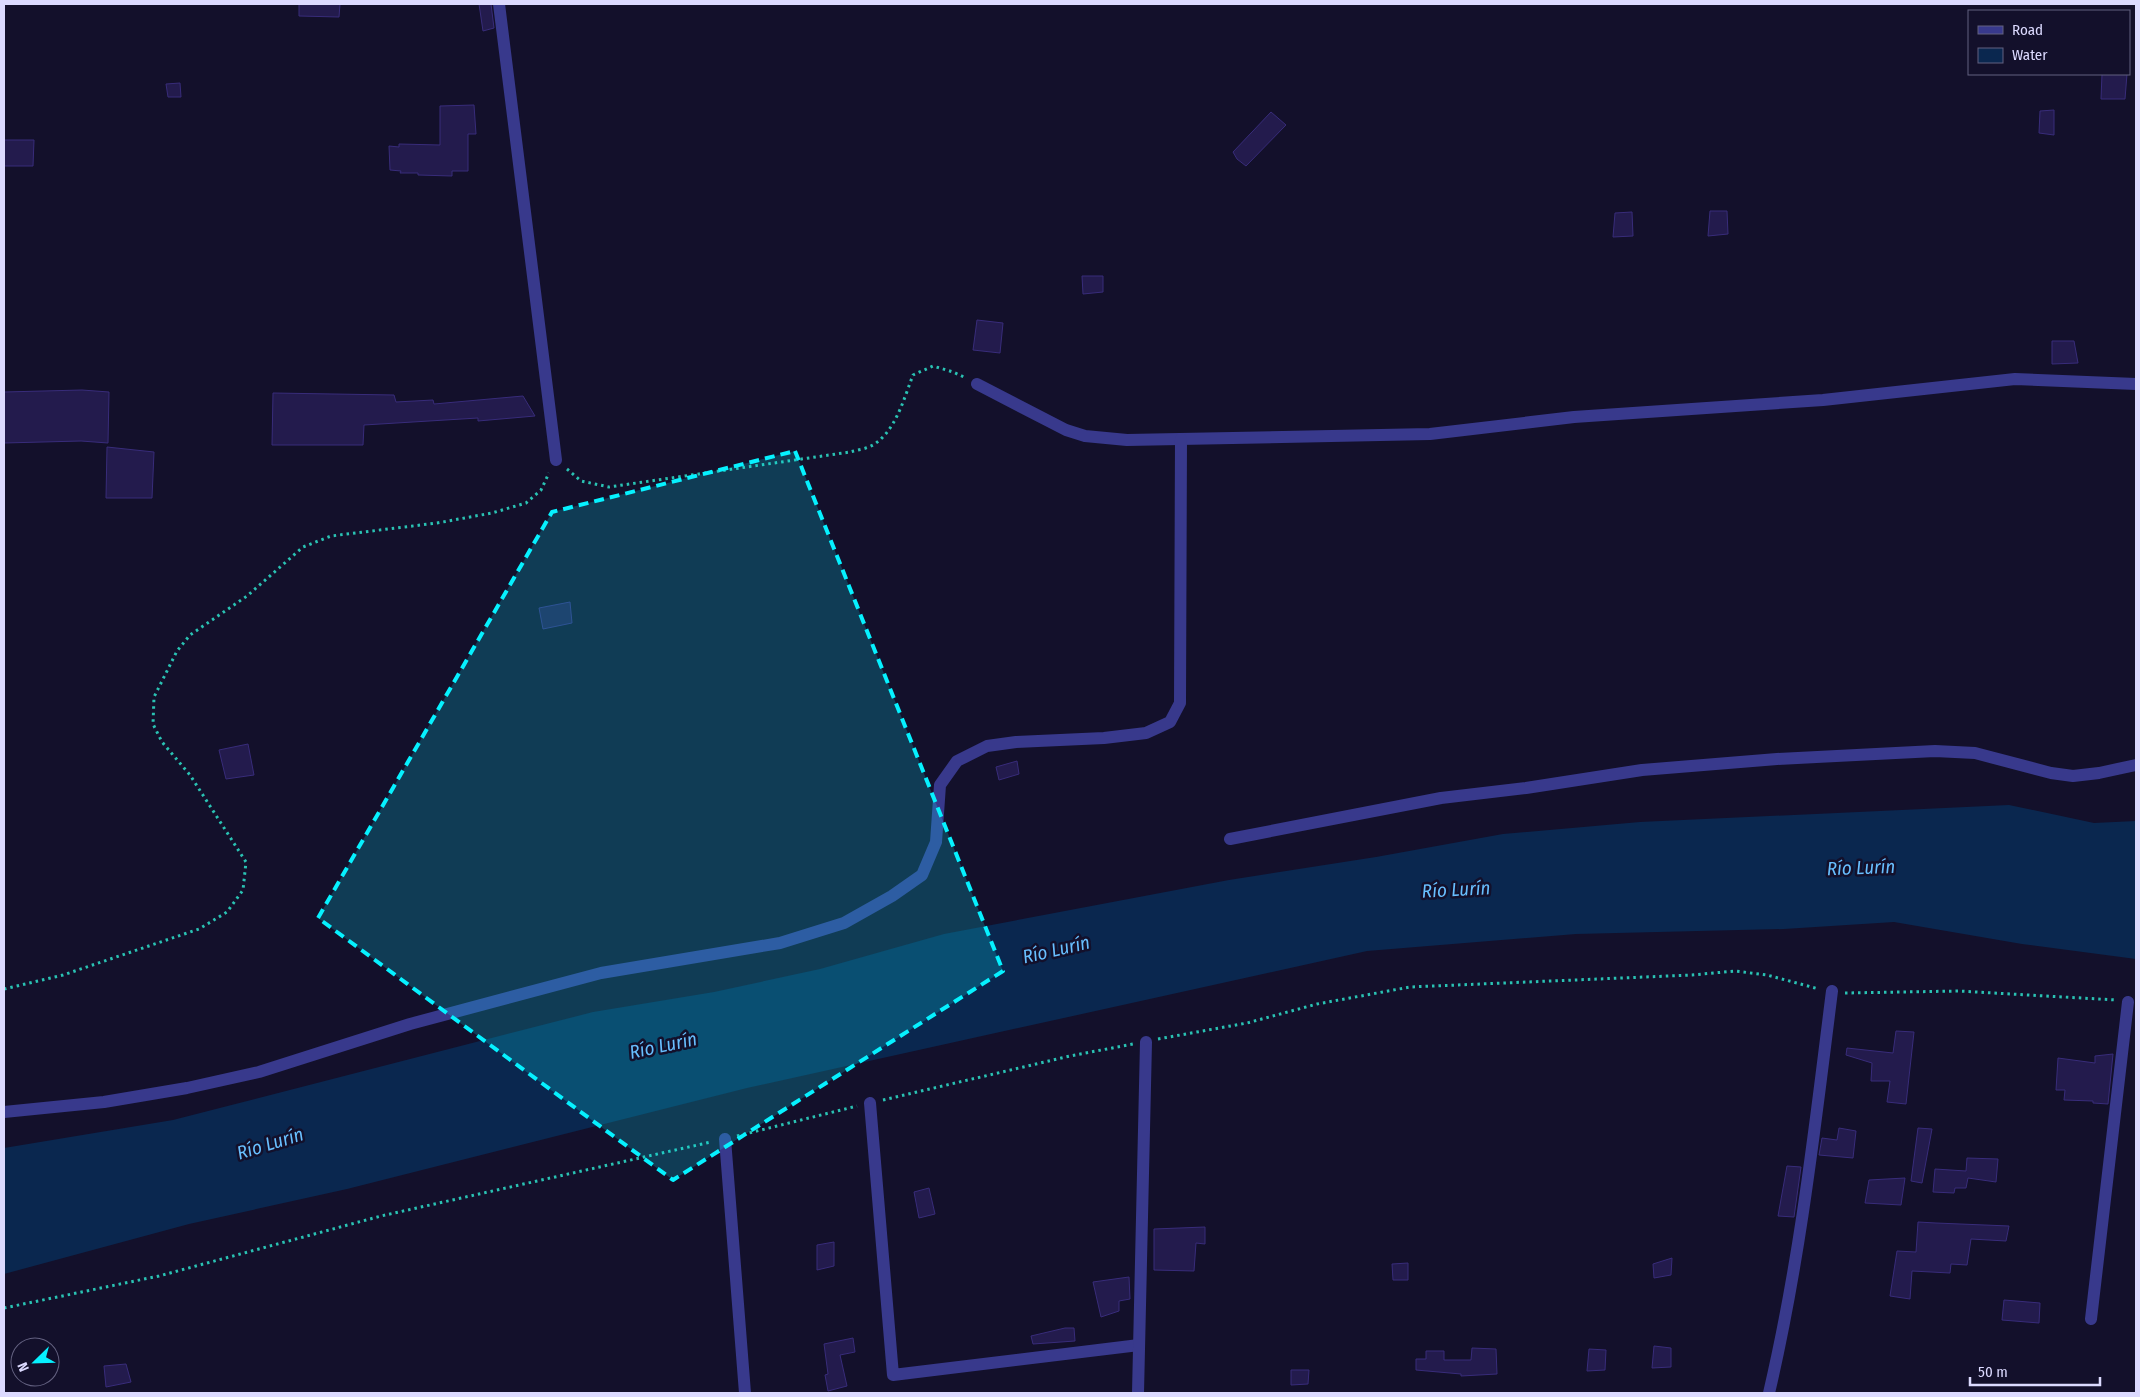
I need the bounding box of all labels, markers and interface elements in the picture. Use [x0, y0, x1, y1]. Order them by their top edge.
legend [1968, 10, 2130, 75]
text: Road [2012, 21, 2043, 39]
text: Water [2012, 46, 2048, 64]
water label: Río Lurín [1826, 855, 1896, 880]
water label: Río Lurín [1421, 876, 1491, 903]
water label: Río Lurín [1020, 931, 1092, 968]
water label: Río Lurín [627, 1027, 699, 1064]
water label: Río Lurín [234, 1122, 306, 1165]
north arrow [10, 1337, 60, 1387]
scale bar [1970, 1354, 2100, 1386]
text: N [14, 1360, 33, 1374]
text: 50 m [1978, 1363, 2008, 1381]

